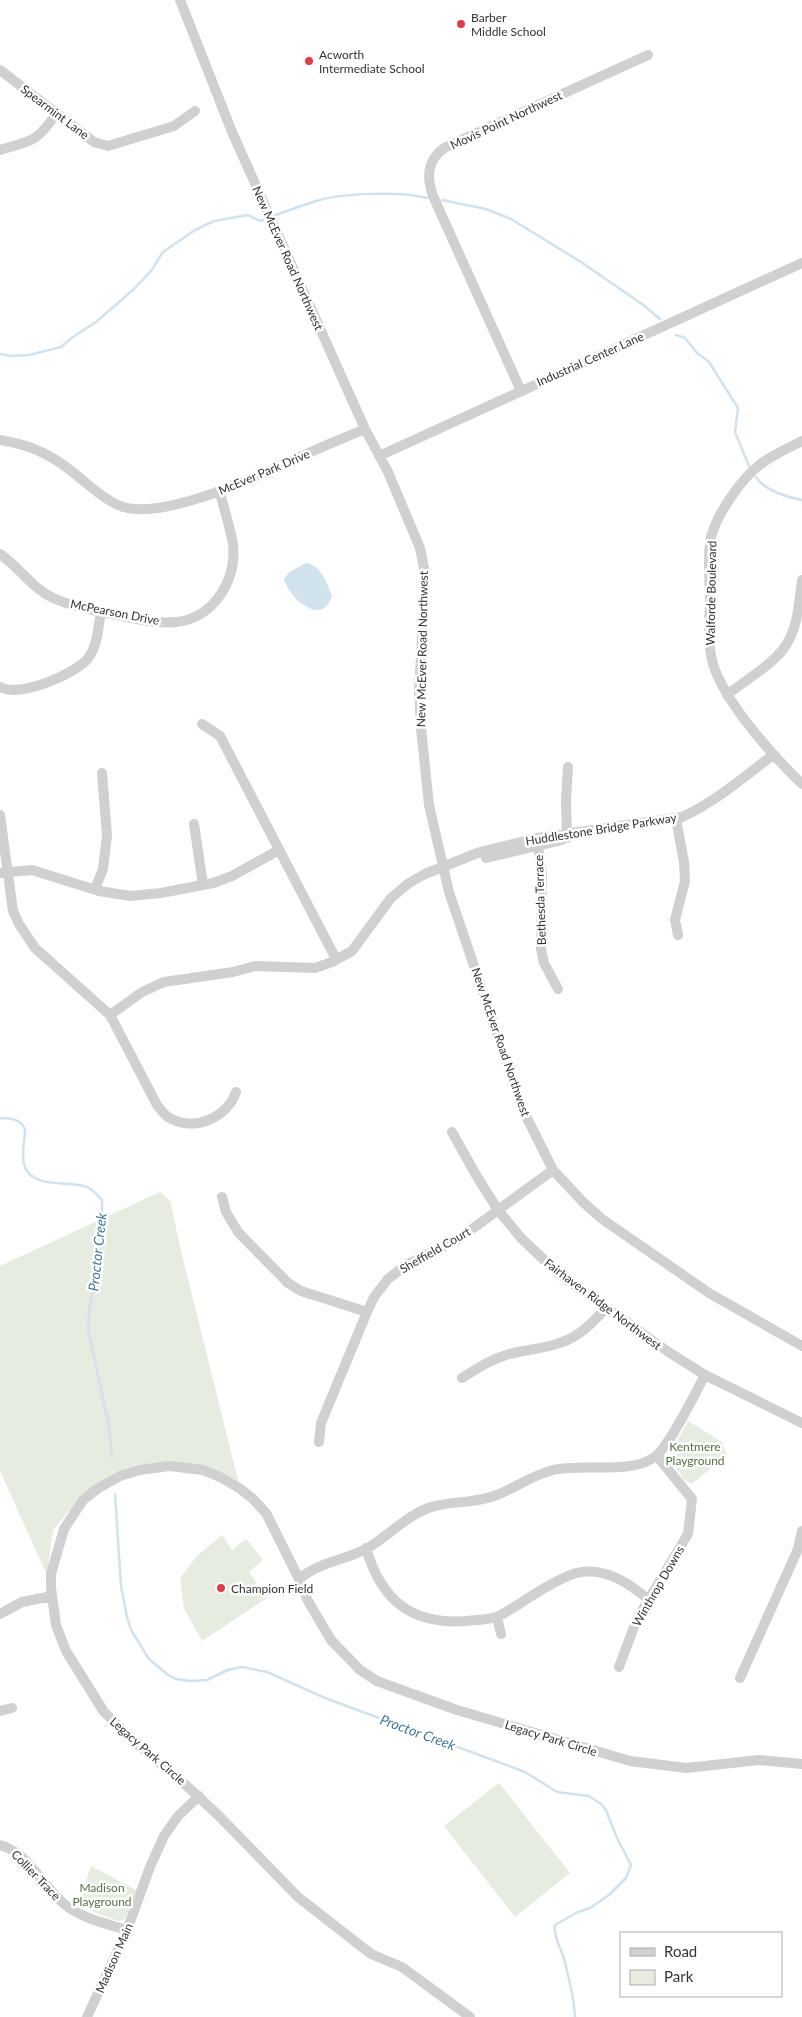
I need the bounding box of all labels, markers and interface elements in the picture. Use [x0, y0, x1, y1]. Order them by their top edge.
place label: Barber Middle School [471, 10, 546, 39]
marker: Barber Middle School [455, 18, 467, 30]
place label: Acworth Intermediate School [319, 47, 425, 76]
marker: Acworth Intermediate School [303, 55, 315, 67]
street label: Spearmint Lane [18, 81, 92, 143]
street label: Movis Point Northwest [448, 87, 565, 153]
street label: New McEver Road Northwest [249, 184, 327, 333]
street label: Industrial Center Lane [534, 329, 646, 389]
street label: McEver Park Drive [216, 446, 312, 498]
street label: Walforde Boulevard [703, 541, 719, 645]
street label: New McEver Road Northwest [413, 570, 431, 727]
street label: McPearson Drive [69, 596, 161, 628]
street label: Huddlestone Bridge Parkway [524, 810, 678, 848]
street label: Bethesda Terrace [531, 855, 549, 945]
street label: New McEver Road Northwest [468, 966, 534, 1119]
water label: Proctor Creek [84, 1211, 110, 1292]
street label: Sheffield Court [397, 1223, 474, 1276]
street label: Fairhaven Ridge Northwest [542, 1255, 665, 1353]
park label: Kentmere Playground [665, 1439, 725, 1468]
street label: Winthrop Downs [629, 1543, 687, 1629]
place label: Champion Field [231, 1581, 313, 1596]
marker: Champion Field [215, 1582, 227, 1594]
water label: Proctor Creek [378, 1711, 458, 1754]
street label: Legacy Park Circle [107, 1714, 189, 1788]
street label: Legacy Park Circle [503, 1717, 599, 1759]
street label: Collier Trace [8, 1847, 64, 1903]
park label: Madison Playground [72, 1880, 132, 1909]
street label: Madison Main [92, 1921, 136, 1995]
legend [620, 1932, 782, 1997]
text: Road [664, 1942, 697, 1960]
text: Park [664, 1967, 694, 1985]

